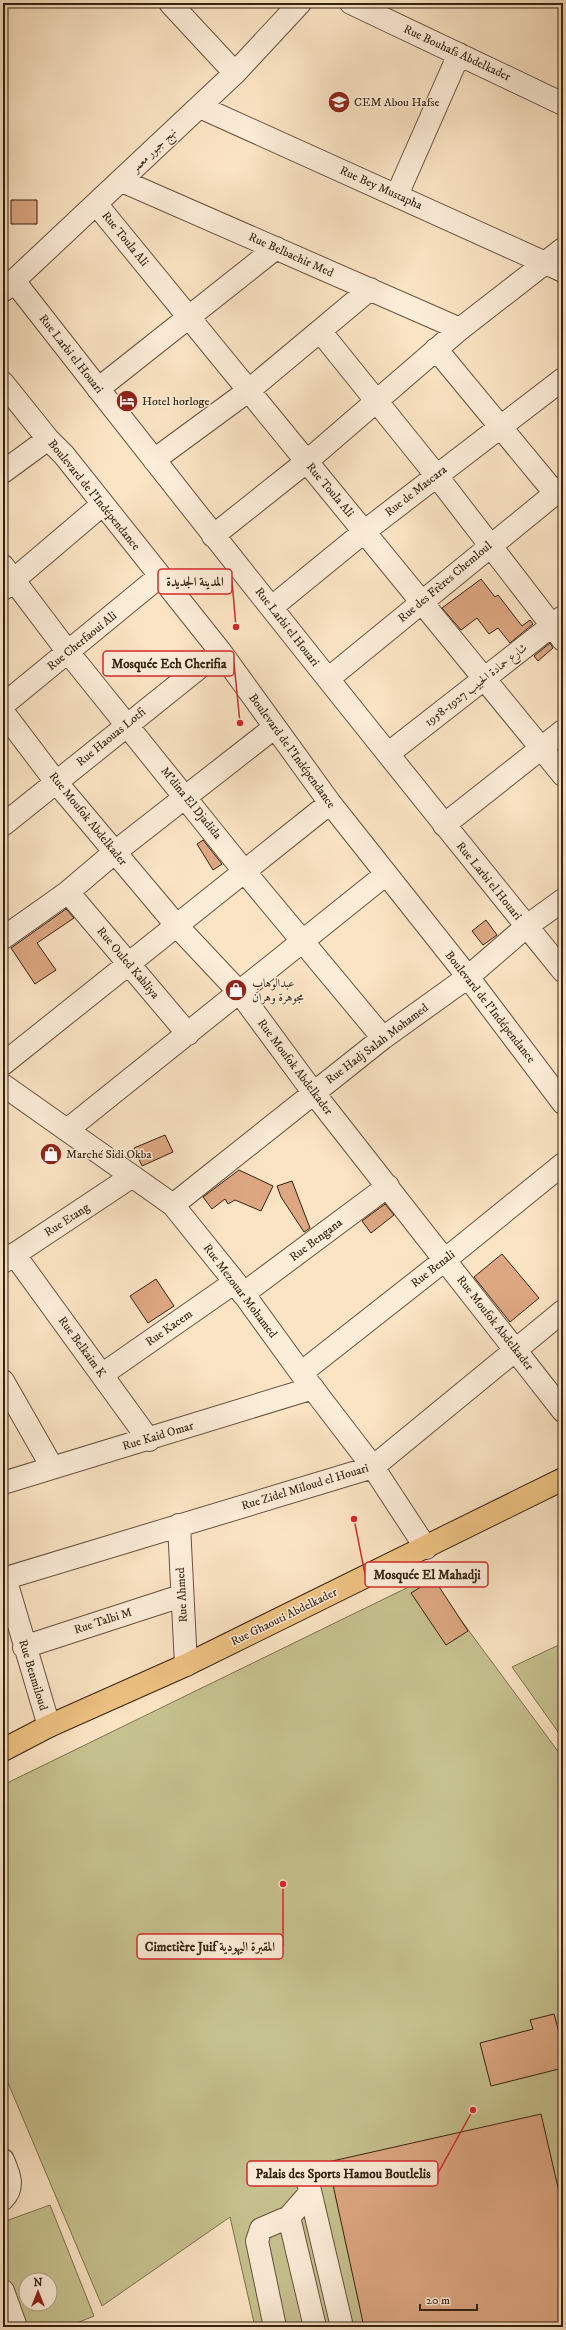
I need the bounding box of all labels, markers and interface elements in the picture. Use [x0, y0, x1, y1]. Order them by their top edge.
street label: Rue Bouhafs Abdelkader [401, 22, 513, 85]
school or university icon: CEM Abou Hafse [326, 89, 352, 115]
place label: CEM Abou Hafse [354, 95, 439, 110]
street label: نهج جبور معمر [127, 125, 182, 179]
street label: Rue Bey Mustapha [337, 163, 426, 213]
street label: Rue Toula Ali [98, 208, 152, 270]
street label: Rue Belbachir Med [246, 230, 336, 280]
street label: Rue Larbi el Houari [35, 312, 107, 396]
hotel icon: Hotel horloge [114, 388, 140, 414]
place label: Hotel horloge [142, 394, 209, 409]
street label: Boulevard de l'Indépendance [45, 437, 143, 553]
street label: Rue Toula Ali [303, 460, 357, 520]
street label: Rue de Mascara [382, 462, 451, 520]
street label: Rue des Frères Chemloul [395, 538, 495, 626]
callout: المدينة الجديدة [158, 569, 232, 594]
text: المدينة الجديدة [166, 574, 224, 590]
street label: Rue Larbi el Houari [251, 585, 323, 669]
street label: Rue Cherfaoui Ali [44, 608, 120, 674]
street label: شارع حمادة الحبيب 1927-1958 [422, 640, 532, 732]
callout: Mosquée Ech Cherifia [103, 651, 234, 676]
text: Mosquée Ech Cherifia [112, 656, 227, 673]
street label: Boulevard de l'Indépendance [245, 691, 339, 811]
street label: Rue Haouas Lotfi [73, 704, 149, 770]
street label: M'dina El Djadida [157, 764, 225, 843]
street label: Rue Moufok Abdelkader [46, 769, 131, 869]
street label: Rue Larbi el Houari [453, 839, 525, 923]
street label: Rue Ouled Kabliya [94, 924, 163, 1003]
street label: Boulevard de l'Indépendance [442, 948, 538, 1066]
place label: عبدالوهاب مجوهرة وهران [252, 976, 304, 1005]
shop icon: عبدالوهاب مجوهرة وهران [223, 977, 249, 1003]
street label: Rue Hadj Salah Mohamed [323, 1000, 431, 1088]
street label: Rue Moufok Abdelkader [254, 1016, 336, 1118]
shop icon: Marché Sidi Okba [38, 1141, 64, 1167]
place label: Marché Sidi Okba [66, 1147, 152, 1162]
street label: Rue Etang [42, 1200, 93, 1240]
street label: Rue Bengana [287, 1215, 346, 1265]
street label: Rue Mezouar Mohamed [200, 1241, 280, 1341]
street label: Rue Benali [408, 1247, 458, 1291]
street label: Rue Moufok Abdelkader [453, 1273, 537, 1374]
street label: Rue Kacem [143, 1306, 195, 1350]
street label: Rue Belkaim K [55, 1314, 109, 1381]
street label: Rue Kaid Omar [121, 1418, 196, 1454]
street label: Rue Zidel Miloud el Houari [239, 1460, 371, 1514]
callout: Mosquée El Mahadji [365, 1562, 488, 1587]
street label: Rue Ahmed [173, 1567, 191, 1623]
text: Mosquée El Mahadji [373, 1567, 481, 1584]
street label: Rue Ghaouti Abdelkader [228, 1584, 340, 1649]
street label: Rue Talbi M [72, 1605, 134, 1637]
street label: Rue Benmiloud [15, 1638, 51, 1712]
callout: Cimetière Juif المقبرة اليهودية [137, 1934, 283, 1959]
text: Cimetière Juif المقبرة اليهودية [145, 1939, 275, 1956]
callout: Palais des Sports Hamou Boutlelis [247, 2161, 438, 2186]
text: Palais des Sports Hamou Boutlelis [255, 2166, 431, 2183]
north arrow [18, 2272, 58, 2312]
text: N [33, 2276, 43, 2290]
scale bar [420, 2286, 477, 2312]
text: 20 m [426, 2293, 450, 2308]

